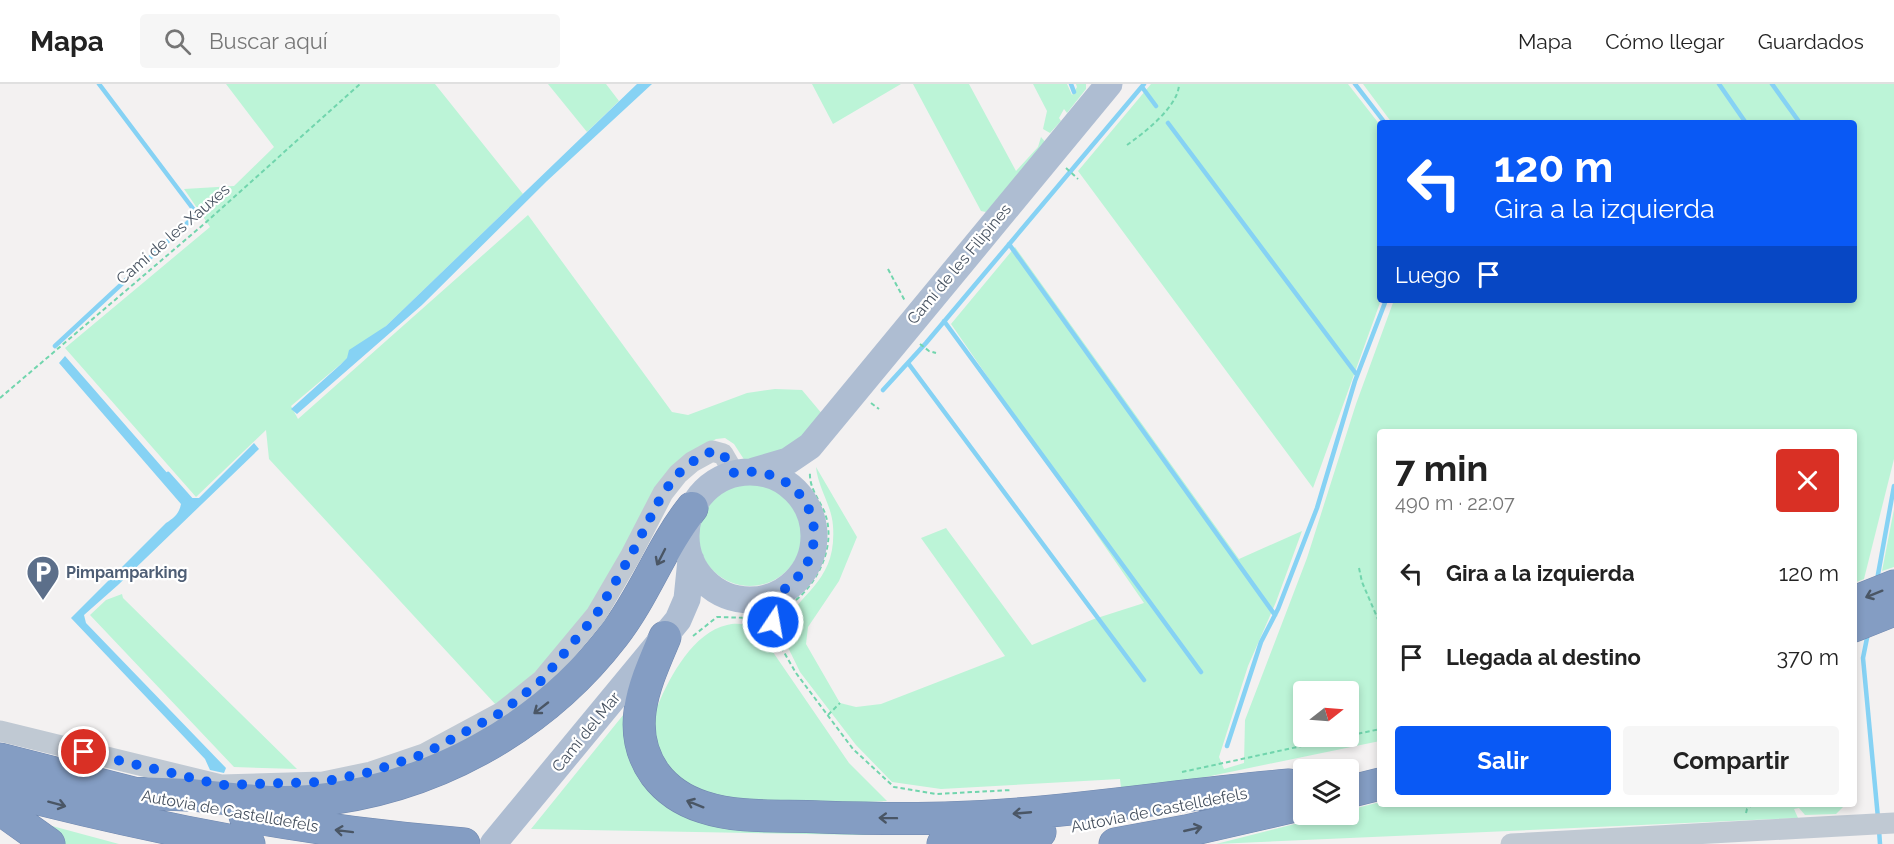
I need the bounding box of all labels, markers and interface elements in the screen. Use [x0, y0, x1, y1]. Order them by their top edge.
search box [140, 14, 560, 68]
text: Mapa [30, 25, 104, 58]
icon: search [161, 25, 194, 58]
text: Buscar aquí [209, 28, 328, 54]
text: Mapa [1518, 29, 1572, 54]
text: Cómo llegar [1605, 29, 1725, 54]
text: Guardados [1758, 29, 1864, 54]
text: 120 m [1494, 143, 1613, 192]
icon: left [1395, 144, 1473, 222]
street label: Camí de les Xauxes [112, 179, 234, 288]
text: Gira a la izquierda [1494, 193, 1715, 224]
street label: Camí de les Filipines [903, 200, 1015, 328]
icon: arrive [1472, 258, 1505, 291]
text: Luego [1395, 262, 1460, 288]
text: 7 min [1395, 447, 1488, 489]
button: close [1776, 449, 1839, 512]
text: 490 m · 22:07 [1395, 491, 1515, 515]
one-way arrow [654, 547, 666, 565]
parking icon: Pimpamparking [25, 554, 61, 601]
icon: left [1395, 557, 1428, 590]
text: Gira a la izquierda [1446, 560, 1635, 586]
text: 120 m [1779, 560, 1839, 586]
place label: Pimpamparking [66, 563, 188, 582]
one-way arrow [1865, 589, 1884, 600]
position arrow [741, 590, 805, 654]
icon: arrive [1395, 641, 1428, 674]
text: Llegada al destino [1446, 644, 1641, 670]
text: 370 m [1776, 644, 1839, 670]
north arrow [1293, 681, 1359, 747]
map controls [1293, 681, 1359, 825]
street label: Camí del Mar [548, 688, 624, 776]
one-way arrow [533, 702, 549, 715]
pin [58, 726, 109, 777]
button: Salir [1395, 726, 1611, 795]
button: Compartir [1623, 726, 1839, 795]
icon: arrive [67, 735, 100, 768]
button: layers [1293, 759, 1359, 825]
street label: Autovia de Castelldefels [1069, 784, 1249, 836]
street label: Autovia de Castelldefels [140, 786, 320, 836]
one-way arrow [686, 797, 705, 808]
one-way arrow [47, 798, 66, 810]
one-way arrow [1013, 808, 1033, 819]
one-way arrow [879, 812, 899, 824]
one-way arrow [1184, 823, 1203, 835]
one-way arrow [334, 825, 354, 836]

